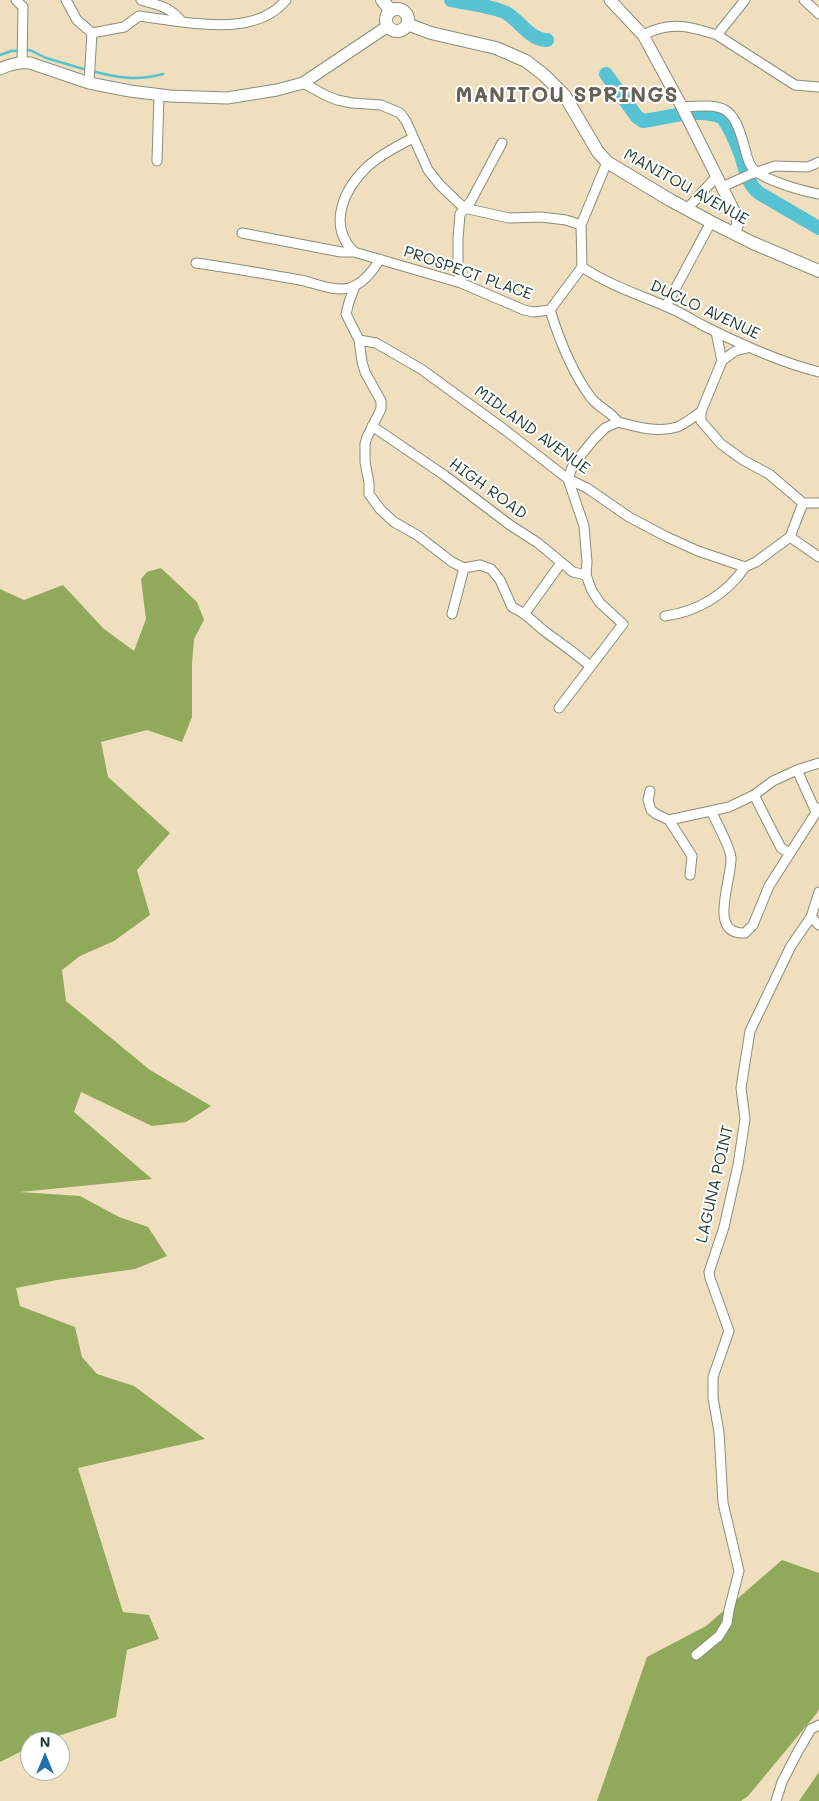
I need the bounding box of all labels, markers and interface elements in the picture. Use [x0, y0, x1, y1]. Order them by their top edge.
district label: MANITOU SPRINGS [454, 83, 680, 109]
street label: MANITOU AVENUE [620, 145, 752, 229]
street label: PROSPECT PLACE [401, 242, 535, 304]
street label: DUCLO AVENUE [647, 276, 763, 344]
street label: MIDLAND AVENUE [471, 382, 593, 478]
street label: HIGH ROAD [445, 454, 531, 524]
street label: LAGUNA POINT [692, 1123, 738, 1245]
north arrow [20, 1731, 70, 1781]
text: N [40, 1732, 50, 1751]

